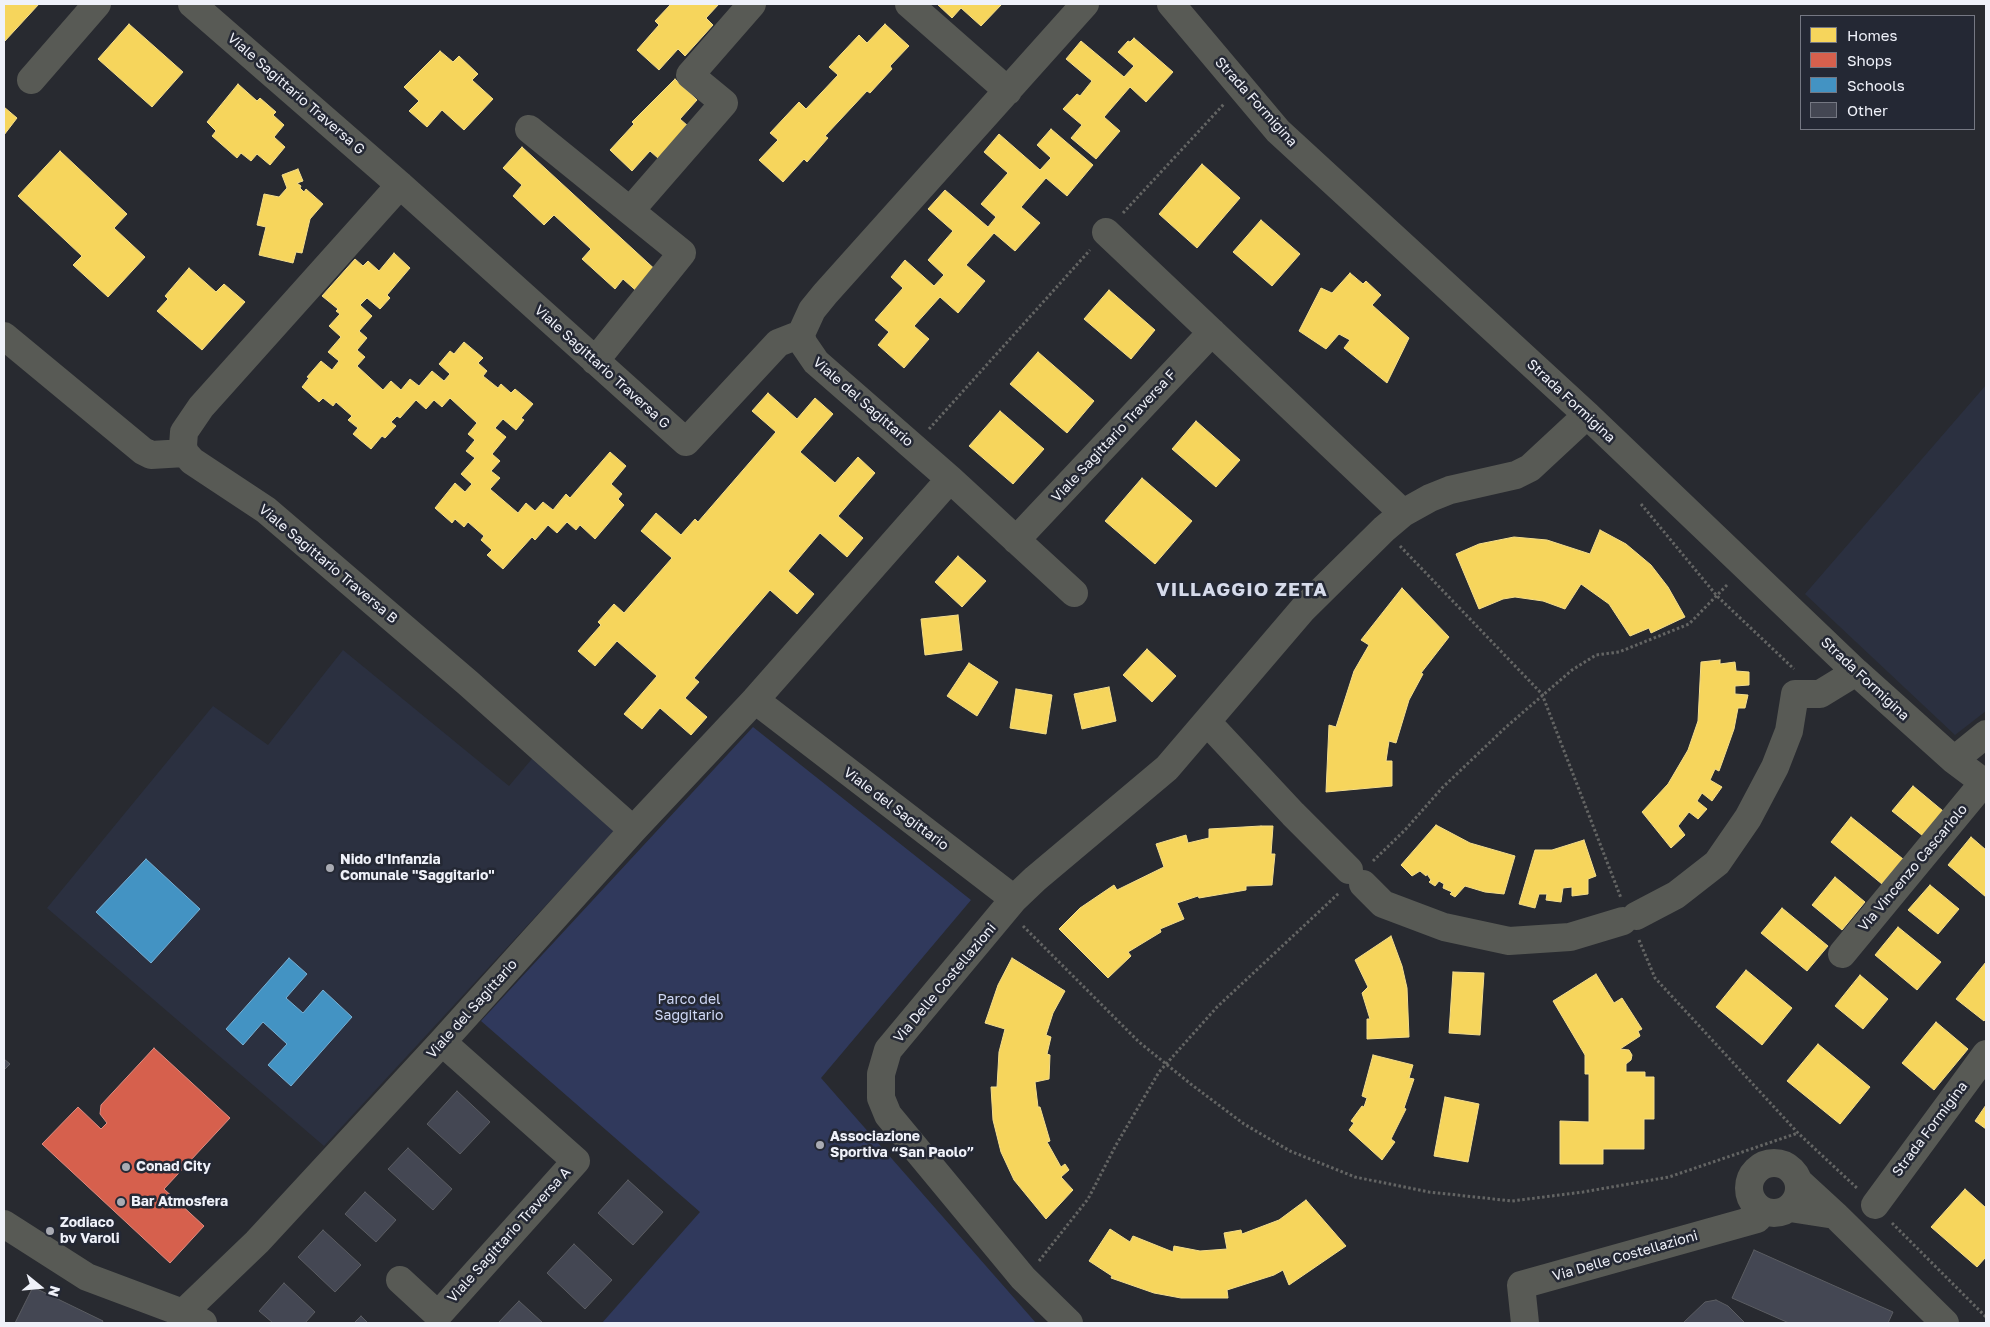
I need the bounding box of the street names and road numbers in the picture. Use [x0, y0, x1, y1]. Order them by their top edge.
street label: Viale Sagittario Traversa G [224, 30, 368, 158]
street label: Strada Formigina [1211, 54, 1301, 150]
street label: Viale Sagittario Traversa G [531, 302, 673, 432]
street label: Viale del Sagittario [809, 354, 917, 450]
street label: Strada Formigina [1523, 356, 1619, 446]
street label: Viale Sagittario Traversa F [1048, 366, 1180, 506]
street label: Viale Sagittario Traversa B [255, 501, 401, 627]
street label: Strada Formigina [1817, 634, 1913, 724]
street label: Viale del Sagittario [840, 764, 952, 854]
street label: Via Vincenzo Cascariolo [1855, 801, 1971, 935]
street label: Via Delle Costellazioni [890, 920, 1000, 1046]
street label: Viale del Sagittario [423, 956, 521, 1062]
street label: Strada Formigina [1889, 1078, 1971, 1180]
street label: Viale Sagittario Traversa A [444, 1164, 574, 1306]
street label: Via Delle Costellazioni [1550, 1227, 1700, 1285]

